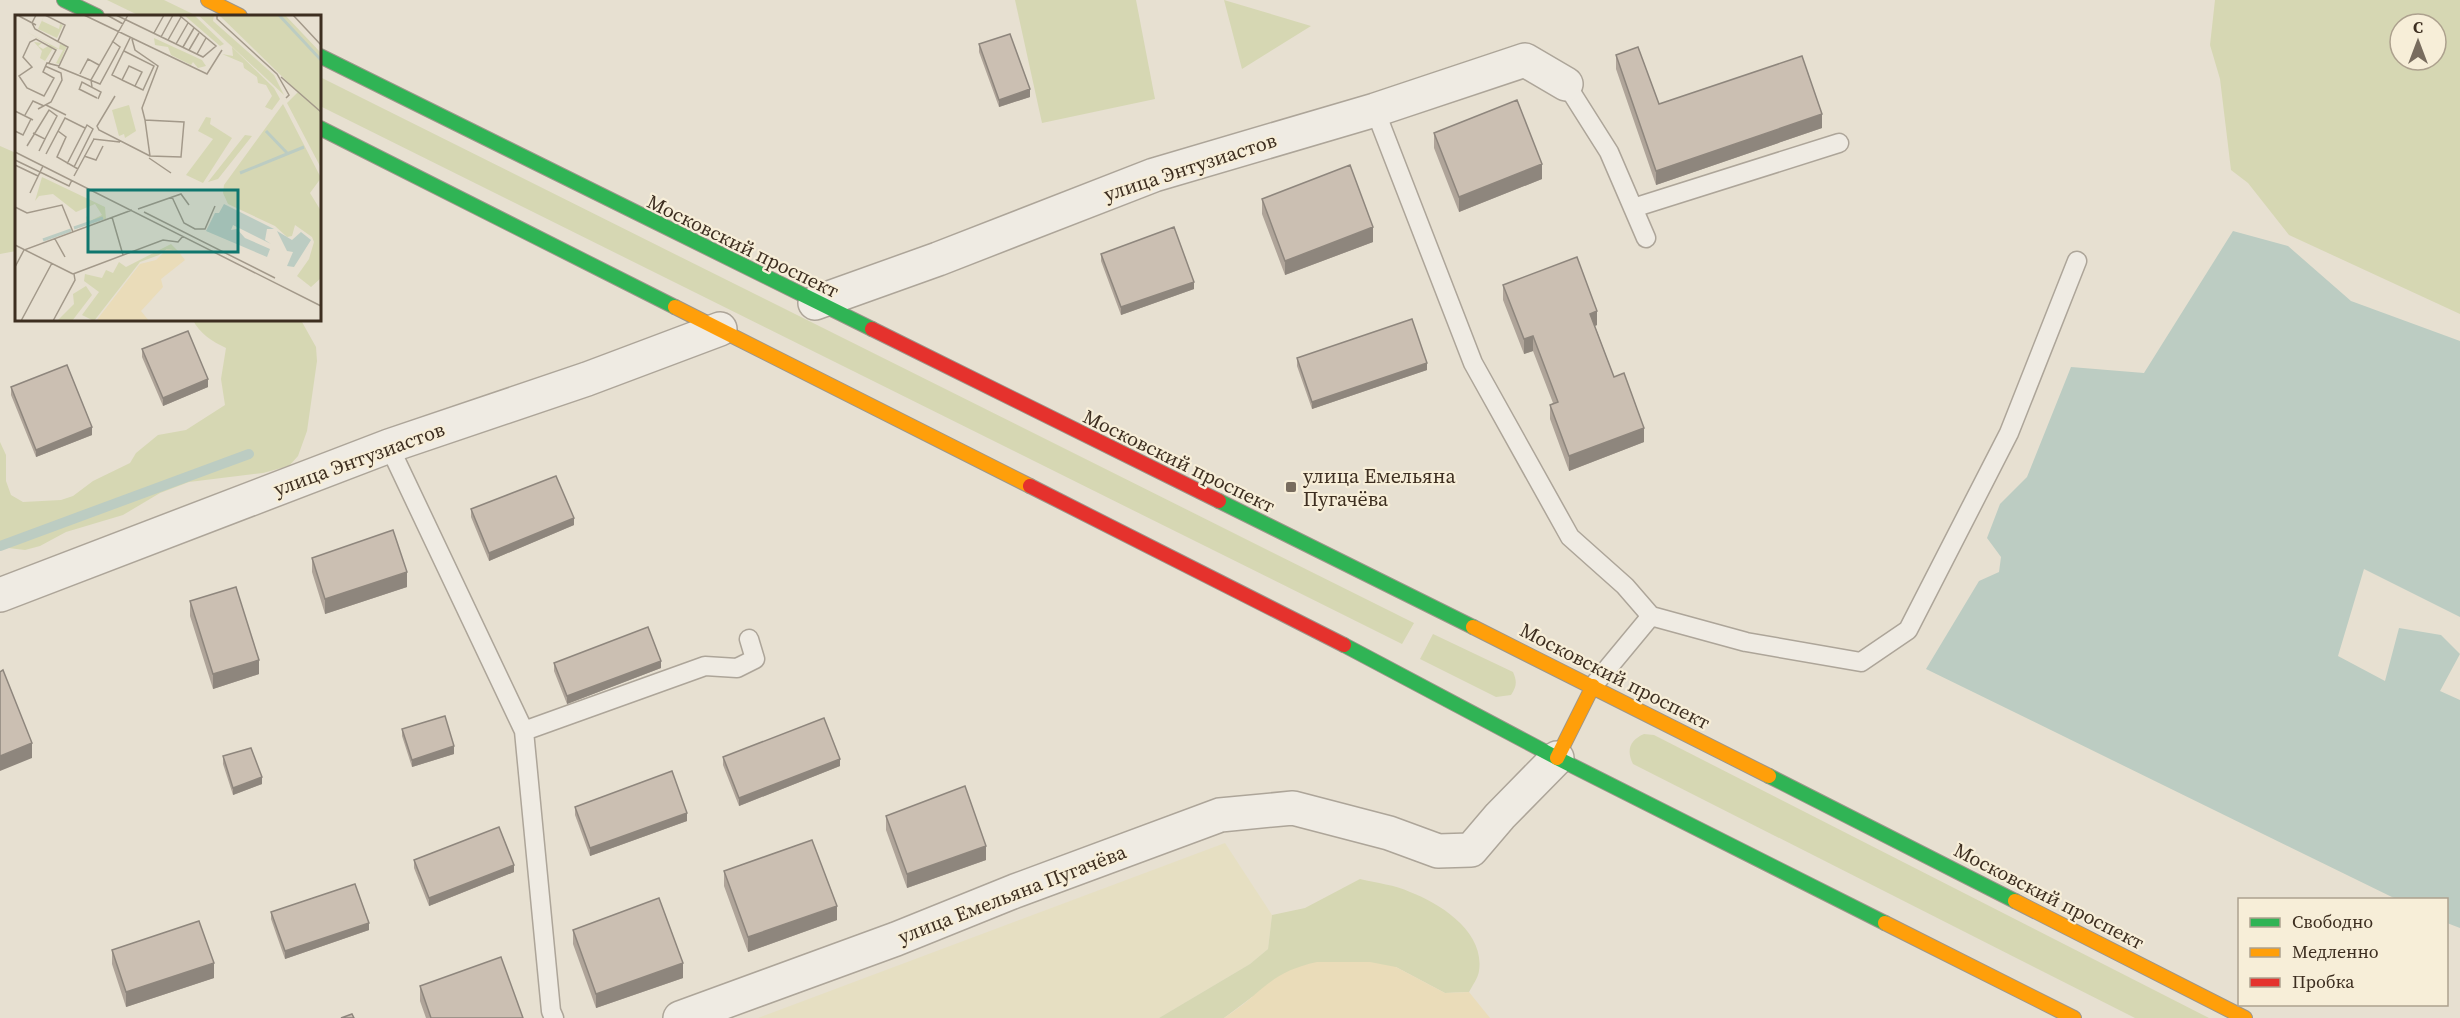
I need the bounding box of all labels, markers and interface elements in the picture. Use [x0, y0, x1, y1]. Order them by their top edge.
north arrow [2388, 12, 2448, 72]
inset map [15, 15, 321, 321]
text: С [2413, 16, 2423, 38]
street label: улица Энтузиастов [1100, 126, 1280, 208]
street label: Московский проспект [642, 187, 844, 305]
street label: Московский проспект [1078, 402, 1280, 520]
street label: улица Энтузиастов [270, 415, 448, 503]
place label: улица Емельяна Пугачёва [1303, 462, 1456, 513]
marker: улица Емельяна Пугачёва [1284, 480, 1298, 494]
street label: Московский проспект [1515, 616, 1715, 736]
street label: Московский проспект [1949, 836, 2149, 956]
street label: улица Емельяна Пугачёва [894, 837, 1131, 951]
legend [2238, 898, 2448, 1006]
text: Свободно [2292, 909, 2373, 934]
text: Медленно [2292, 939, 2379, 964]
text: Пробка [2292, 969, 2355, 994]

